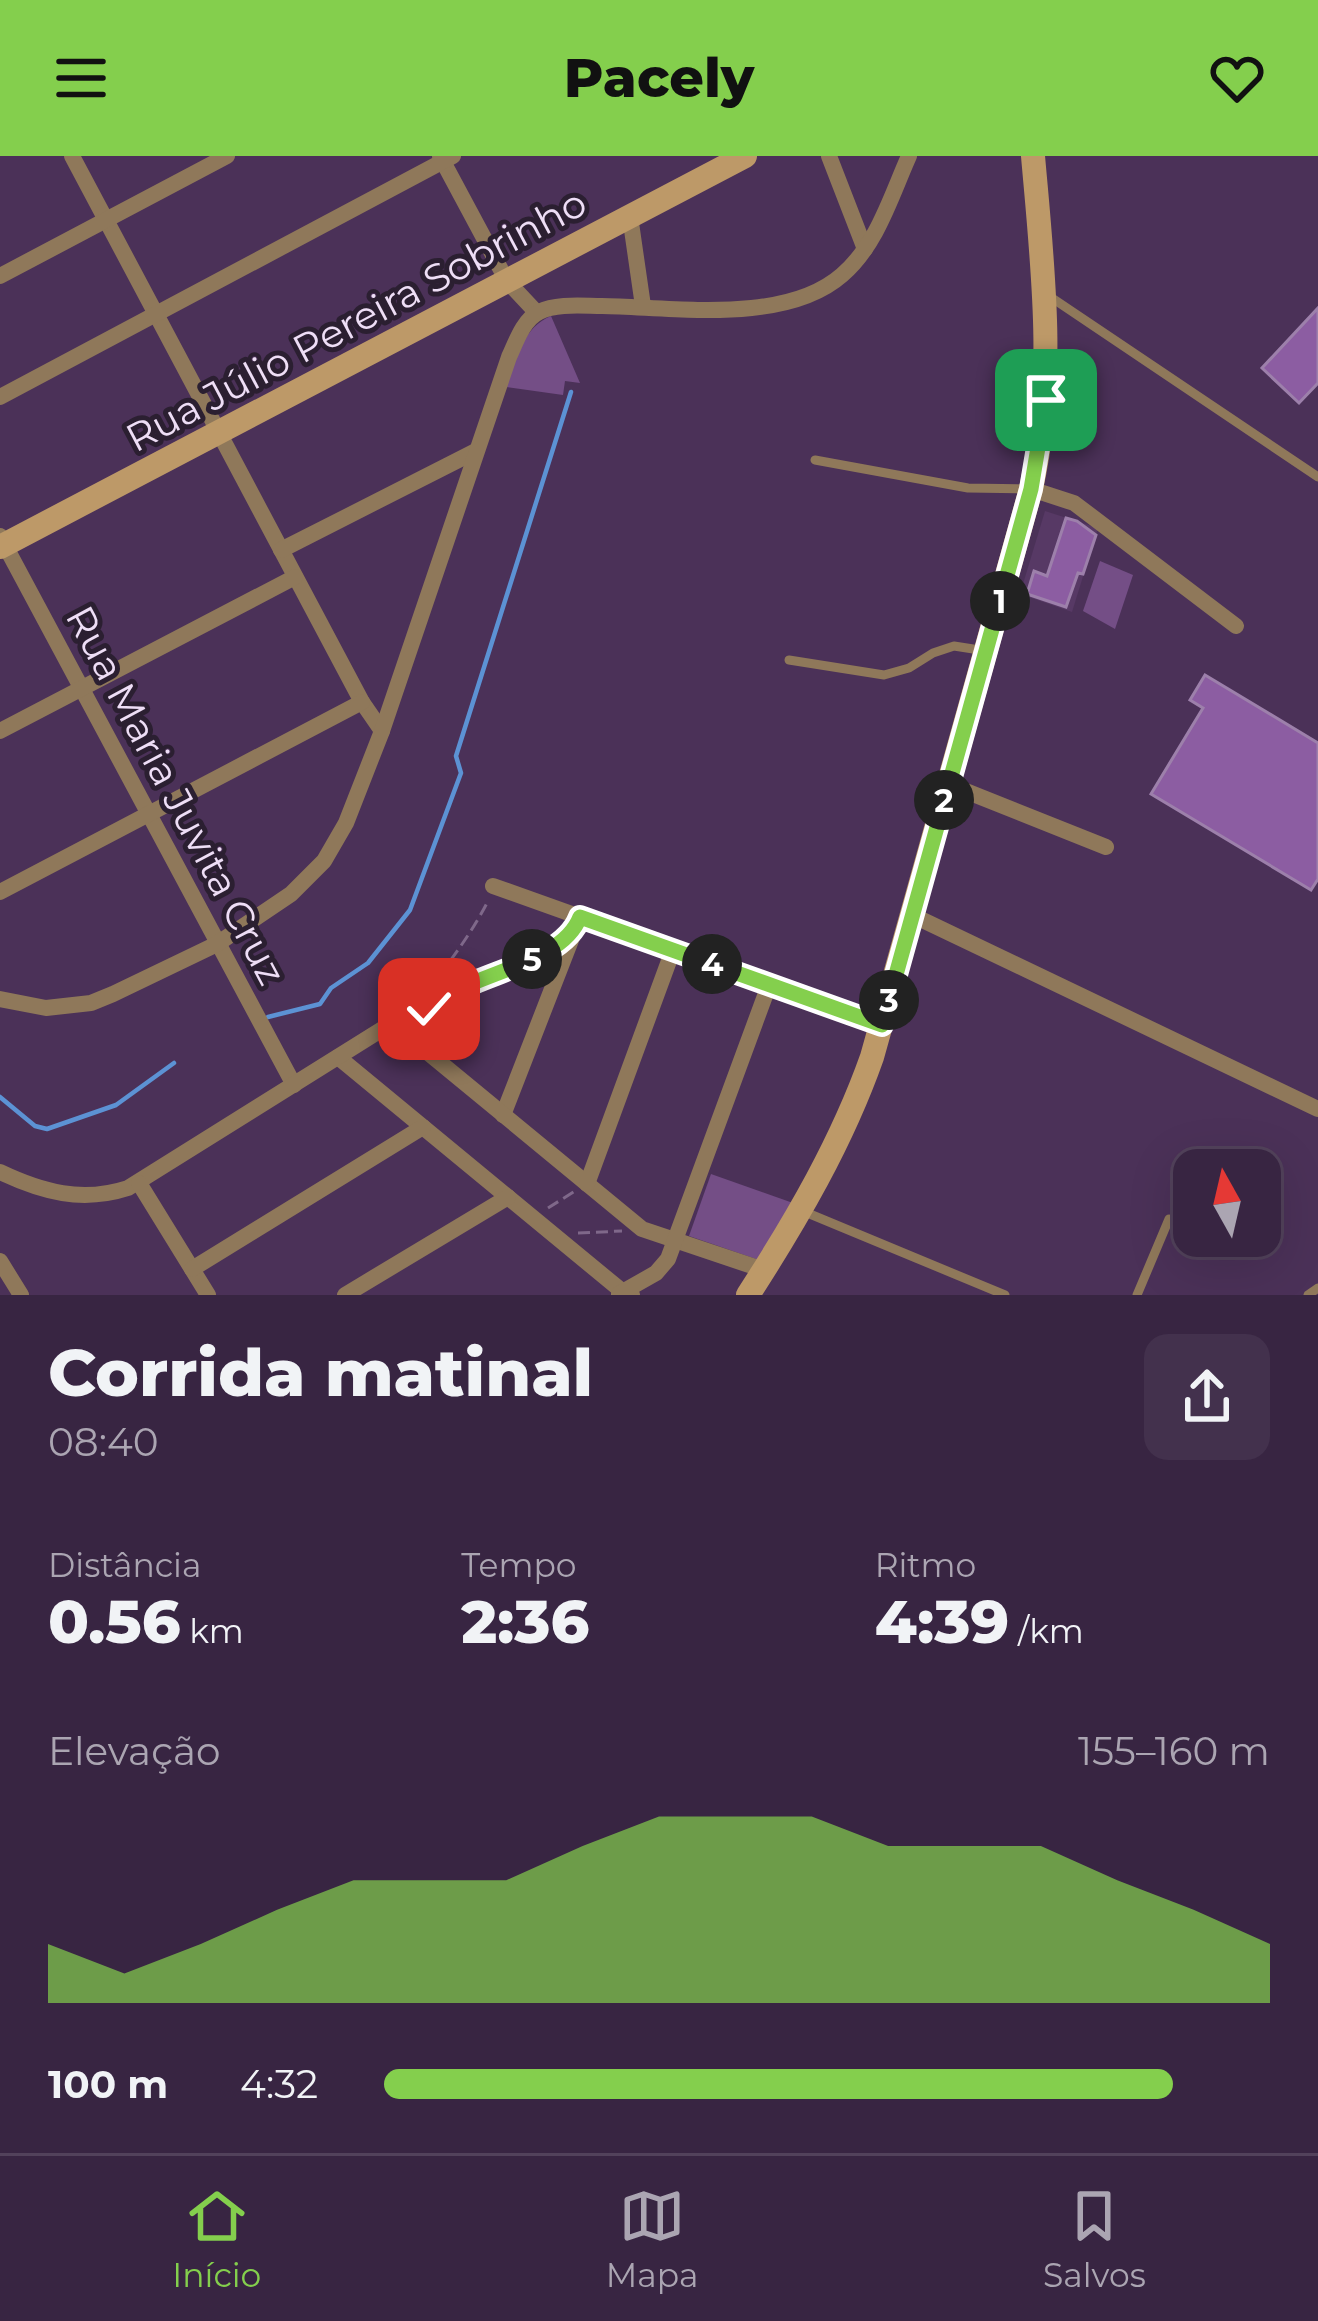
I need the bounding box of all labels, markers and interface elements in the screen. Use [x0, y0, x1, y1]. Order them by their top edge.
icon: menu [48, 45, 114, 111]
text: Pacely [564, 45, 754, 111]
icon: heart [1204, 45, 1270, 111]
street label: Rua Júlio Pereira Sobrinho [118, 178, 594, 462]
pin [995, 349, 1097, 451]
icon: arrive [1013, 367, 1079, 433]
pin: 1 [970, 571, 1030, 631]
text: 1 [994, 581, 1006, 621]
street label: Rua Maria Juvita Cruz [56, 598, 296, 992]
pin: 2 [914, 770, 974, 830]
text: 2 [934, 780, 954, 820]
pin: 5 [502, 929, 562, 989]
pin: 4 [682, 934, 742, 994]
text: 5 [522, 939, 542, 979]
text: 4 [701, 944, 723, 984]
pin [378, 958, 480, 1060]
pin: 3 [859, 970, 919, 1030]
icon: check [396, 976, 462, 1042]
text: 3 [879, 980, 899, 1020]
north arrow [1173, 1149, 1281, 1257]
map controls [1173, 1149, 1281, 1257]
text: Corrida matinal [48, 1332, 593, 1413]
button: share [1144, 1334, 1270, 1460]
text: 08:40 [48, 1418, 159, 1466]
text: Distância [48, 1545, 201, 1585]
text: Tempo [461, 1545, 576, 1585]
text: Ritmo [875, 1545, 976, 1585]
text: 0.56 [48, 1585, 181, 1658]
text: 2:36 [461, 1585, 589, 1658]
text: 4:39 [875, 1585, 1009, 1658]
text: km [181, 1611, 244, 1651]
text: /km [1009, 1611, 1084, 1651]
text: Elevação [48, 1727, 221, 1775]
text: 155–160 m [1078, 1727, 1270, 1775]
text: 100 m [48, 2060, 168, 2108]
text: 4:32 [240, 2060, 318, 2108]
tab: Início [172, 2183, 261, 2295]
tab: Mapa [606, 2183, 698, 2295]
tab: Salvos [1043, 2183, 1146, 2295]

